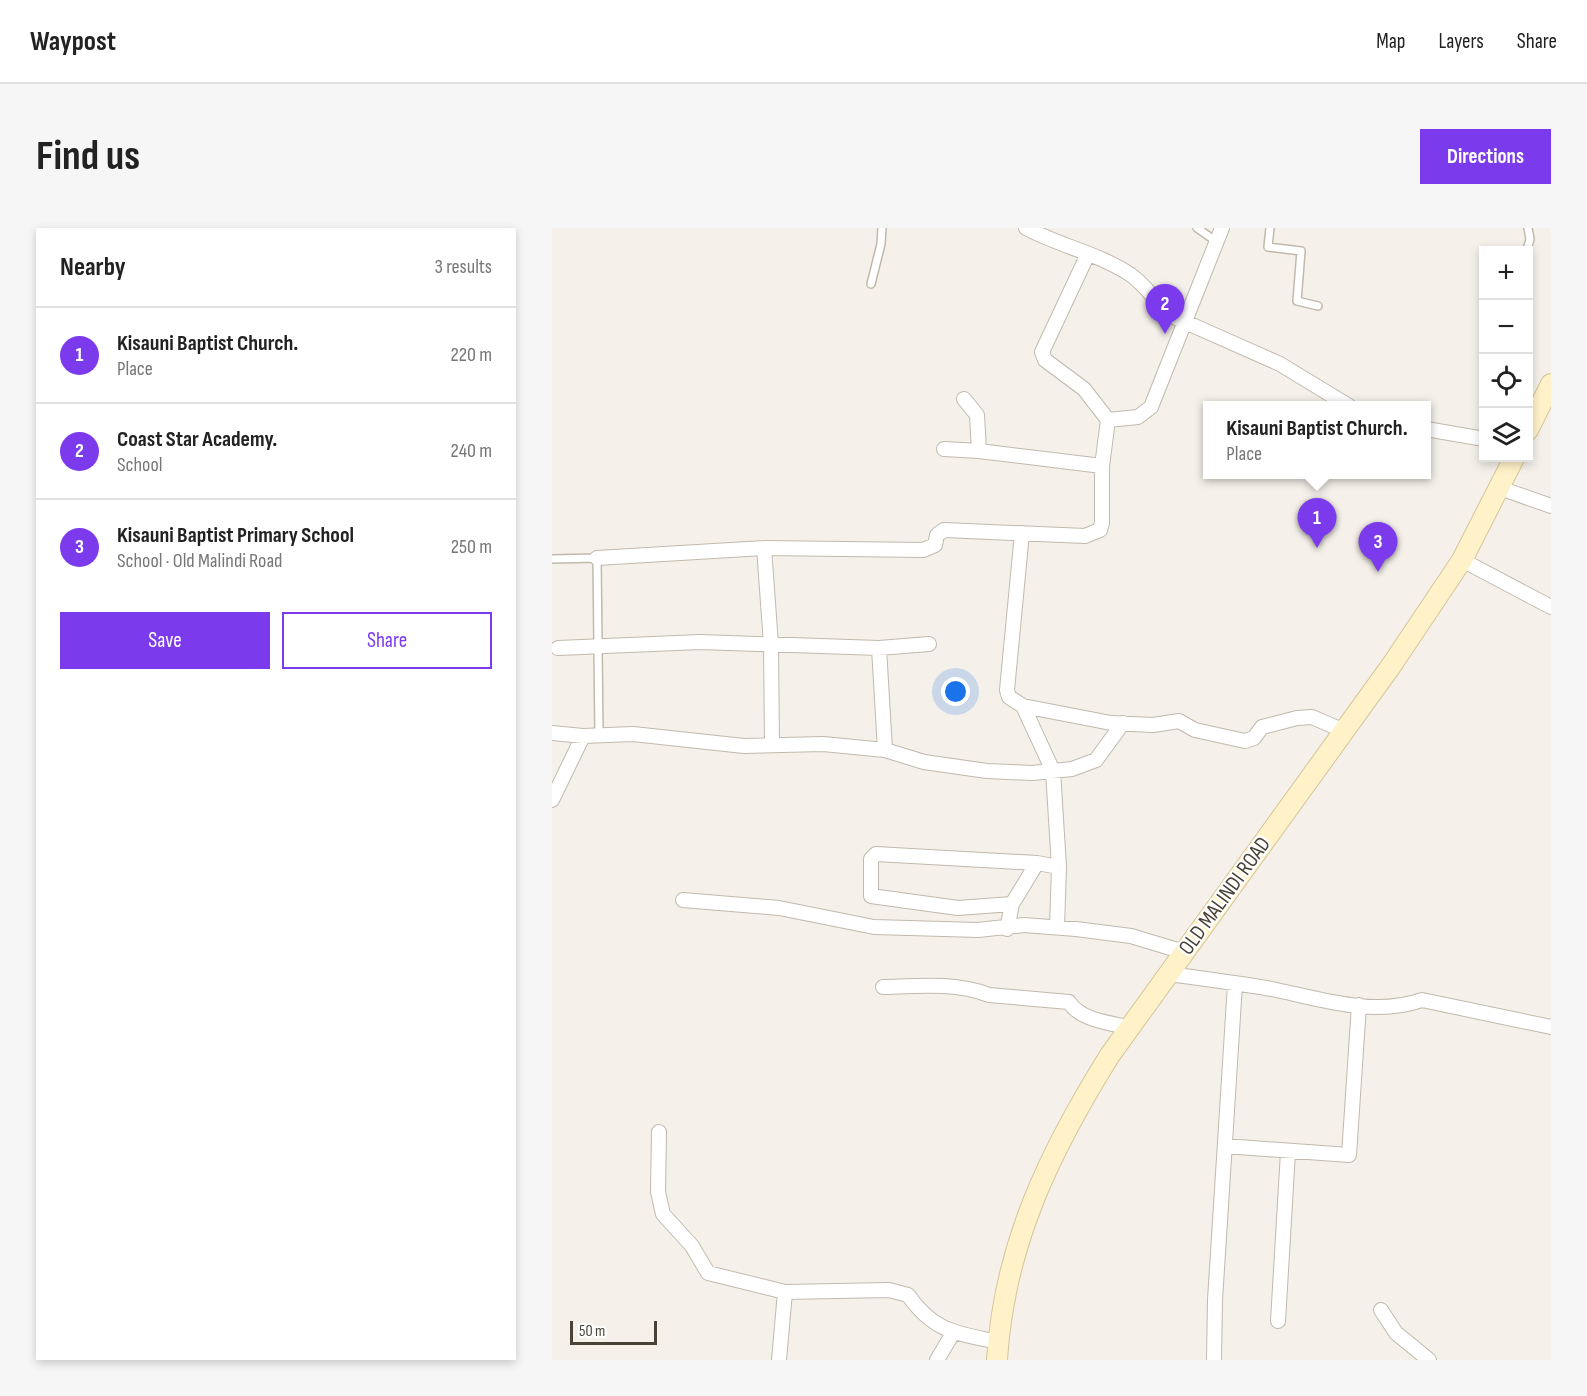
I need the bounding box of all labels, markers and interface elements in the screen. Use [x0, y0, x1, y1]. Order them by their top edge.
text: Waypost [30, 25, 116, 58]
text: Map [1376, 29, 1405, 54]
text: Layers [1438, 29, 1484, 54]
text: Share [1517, 29, 1557, 54]
button: Directions [1420, 129, 1551, 184]
text: Find us [36, 131, 140, 182]
map controls [1479, 246, 1533, 462]
button: + [1479, 246, 1533, 300]
text: Nearby [60, 252, 126, 283]
text: 3 results [435, 255, 492, 279]
pin: 2 [1146, 285, 1184, 334]
button: − [1479, 300, 1533, 354]
text: Kisauni Baptist Church. [117, 330, 298, 357]
text: 1 [76, 343, 83, 367]
text: 220 m [451, 343, 492, 367]
button: locate [1479, 354, 1533, 408]
text: Place [117, 357, 153, 381]
popup [1203, 401, 1431, 479]
button: layers [1479, 408, 1533, 462]
text: Kisauni Baptist Church. [1226, 415, 1408, 442]
text: Coast Star Academy. [117, 426, 277, 453]
text: 2 [75, 439, 84, 463]
text: 240 m [451, 439, 492, 463]
text: Place [1226, 442, 1262, 466]
text: School [117, 453, 162, 477]
pin: 1 [1298, 498, 1336, 548]
text: Kisauni Baptist Primary School [117, 522, 354, 549]
pin: 3 [1358, 522, 1398, 572]
text: 3 [75, 535, 84, 559]
text: 250 m [451, 535, 492, 559]
text: School · Old Malindi Road [117, 549, 282, 573]
button: Save [60, 612, 270, 669]
button: Share [282, 612, 492, 669]
your location [941, 677, 970, 706]
street label: OLD MALINDI ROAD [1173, 832, 1277, 960]
scale bar [570, 1318, 657, 1346]
text: 50 m [579, 1322, 605, 1341]

